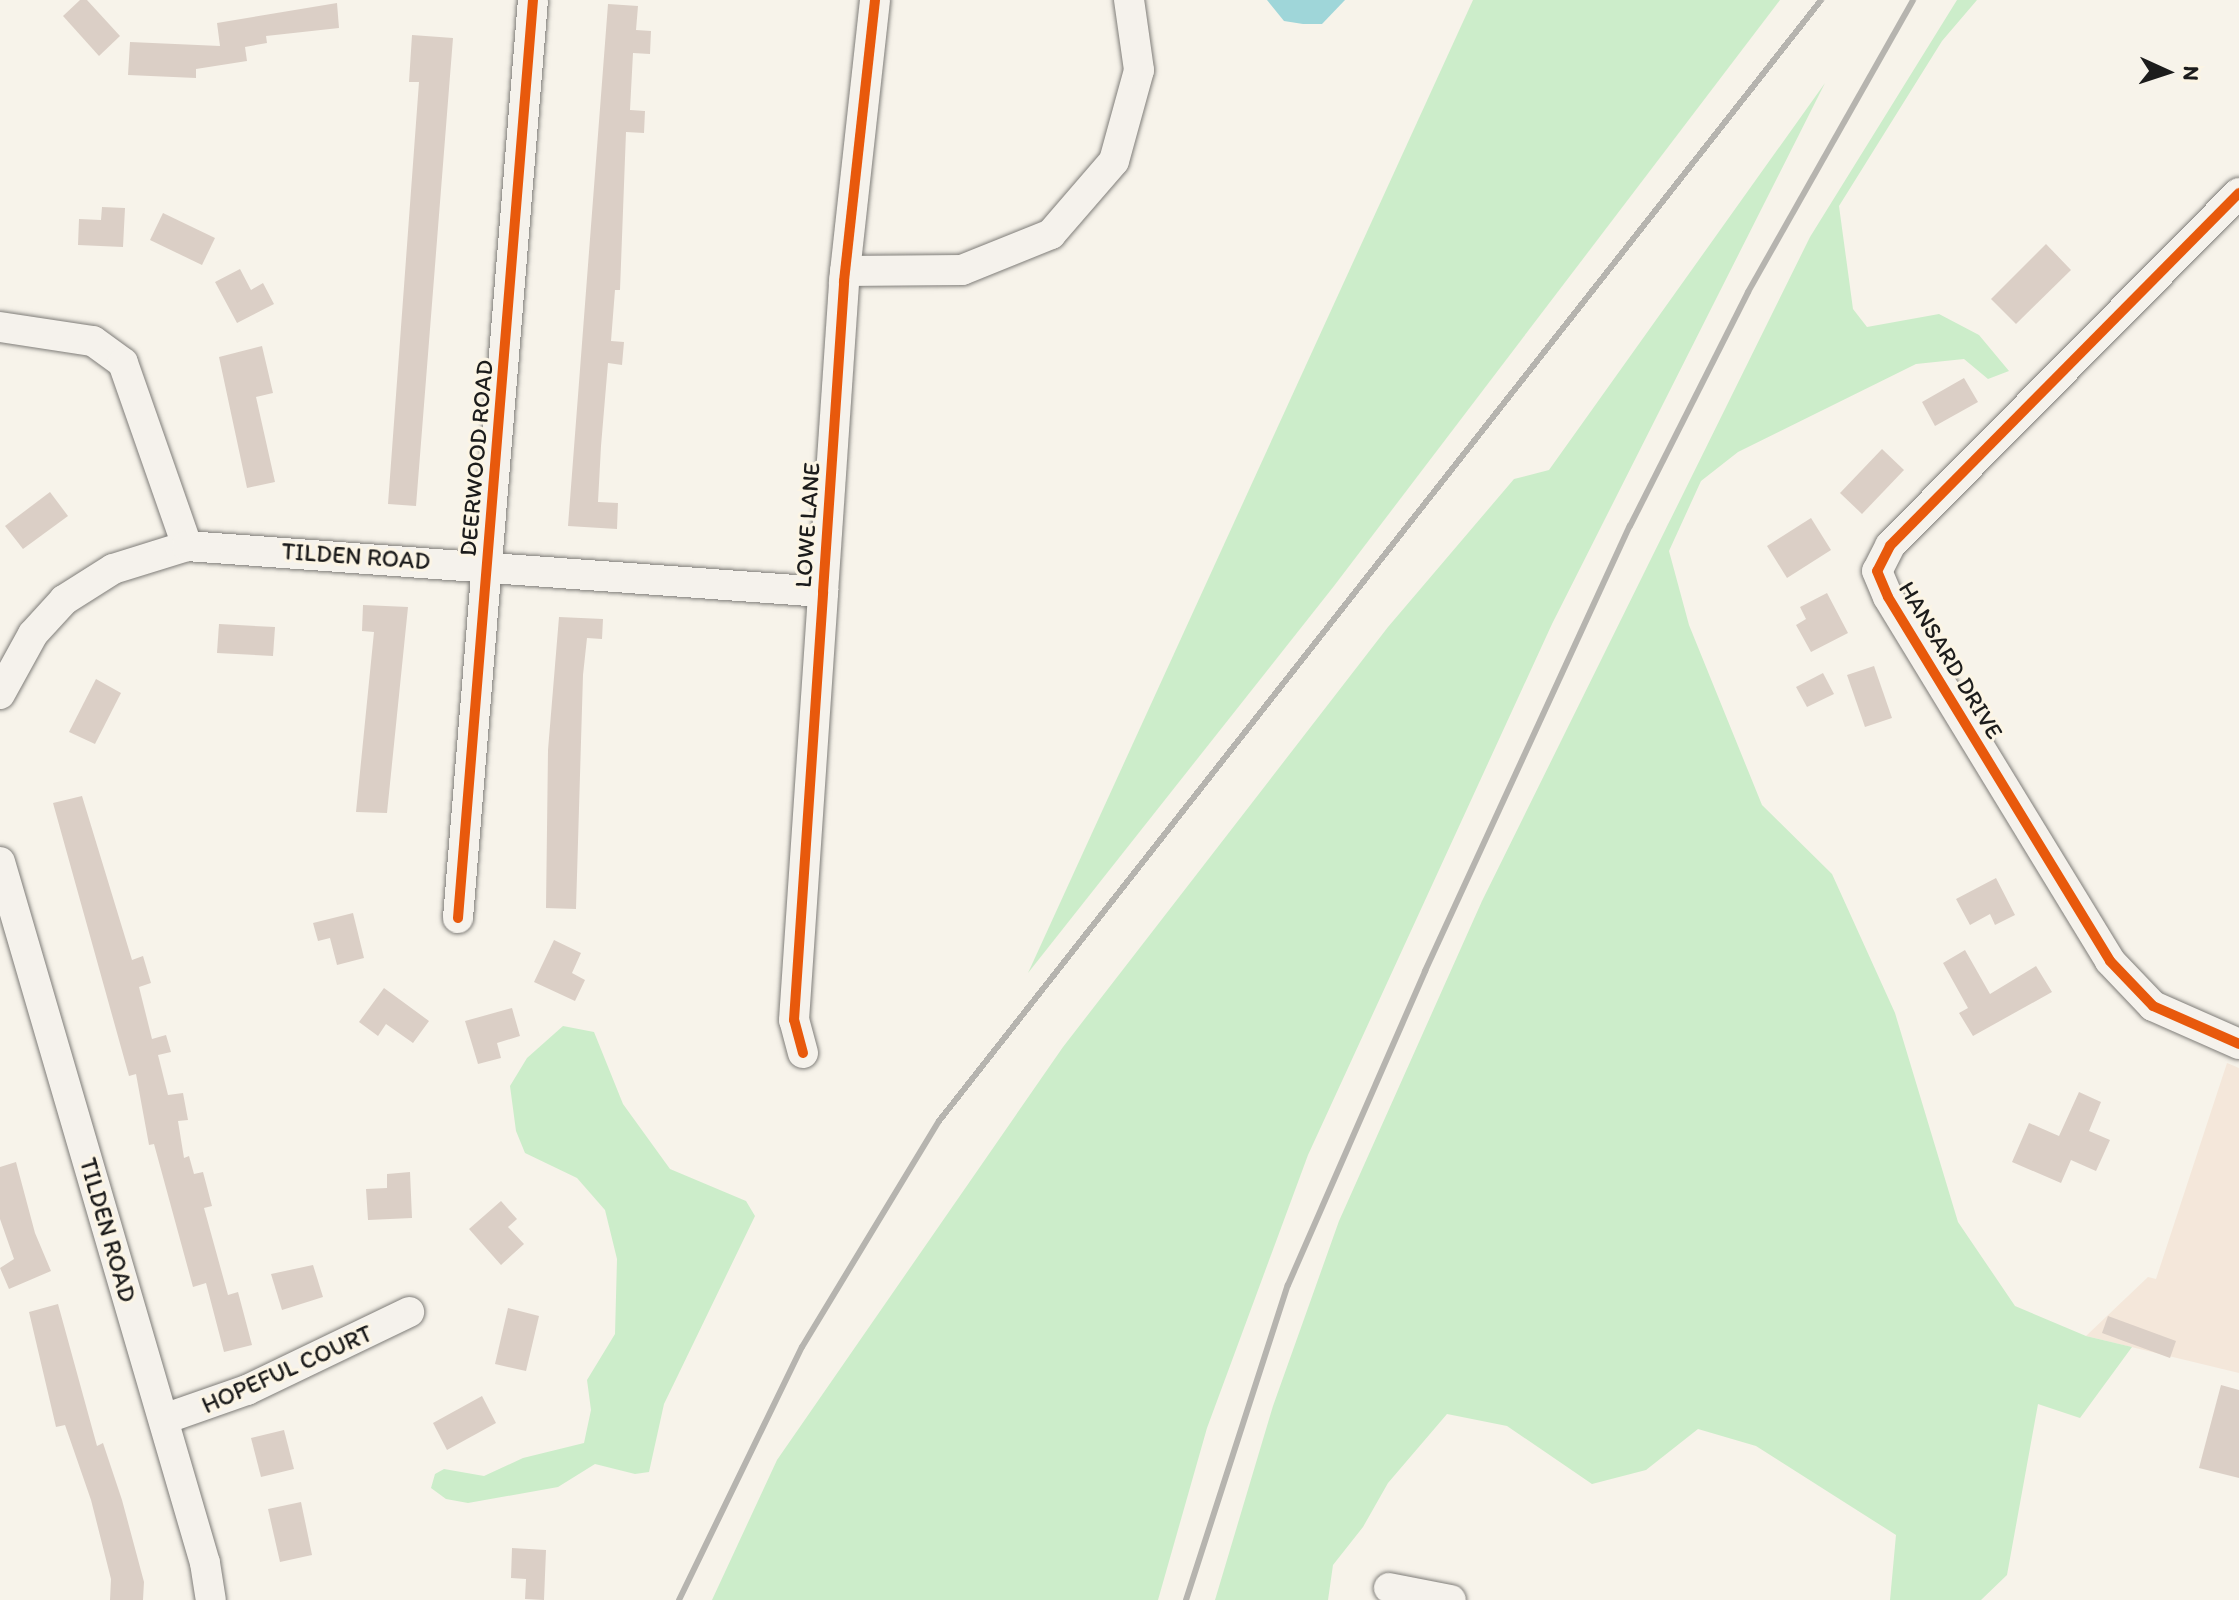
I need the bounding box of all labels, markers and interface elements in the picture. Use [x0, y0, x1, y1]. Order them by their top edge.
north arrow [2127, 32, 2207, 112]
text: N [2178, 65, 2205, 81]
street label: DEERWOOD ROAD [453, 359, 499, 557]
street label: LOWE LANE [788, 461, 826, 589]
street label: TILDEN ROAD [281, 536, 431, 576]
street label: HANSARD DRIVE [1892, 576, 2010, 744]
street label: TILDEN ROAD [74, 1155, 142, 1305]
street label: HOPEFUL COURT [197, 1318, 377, 1420]

